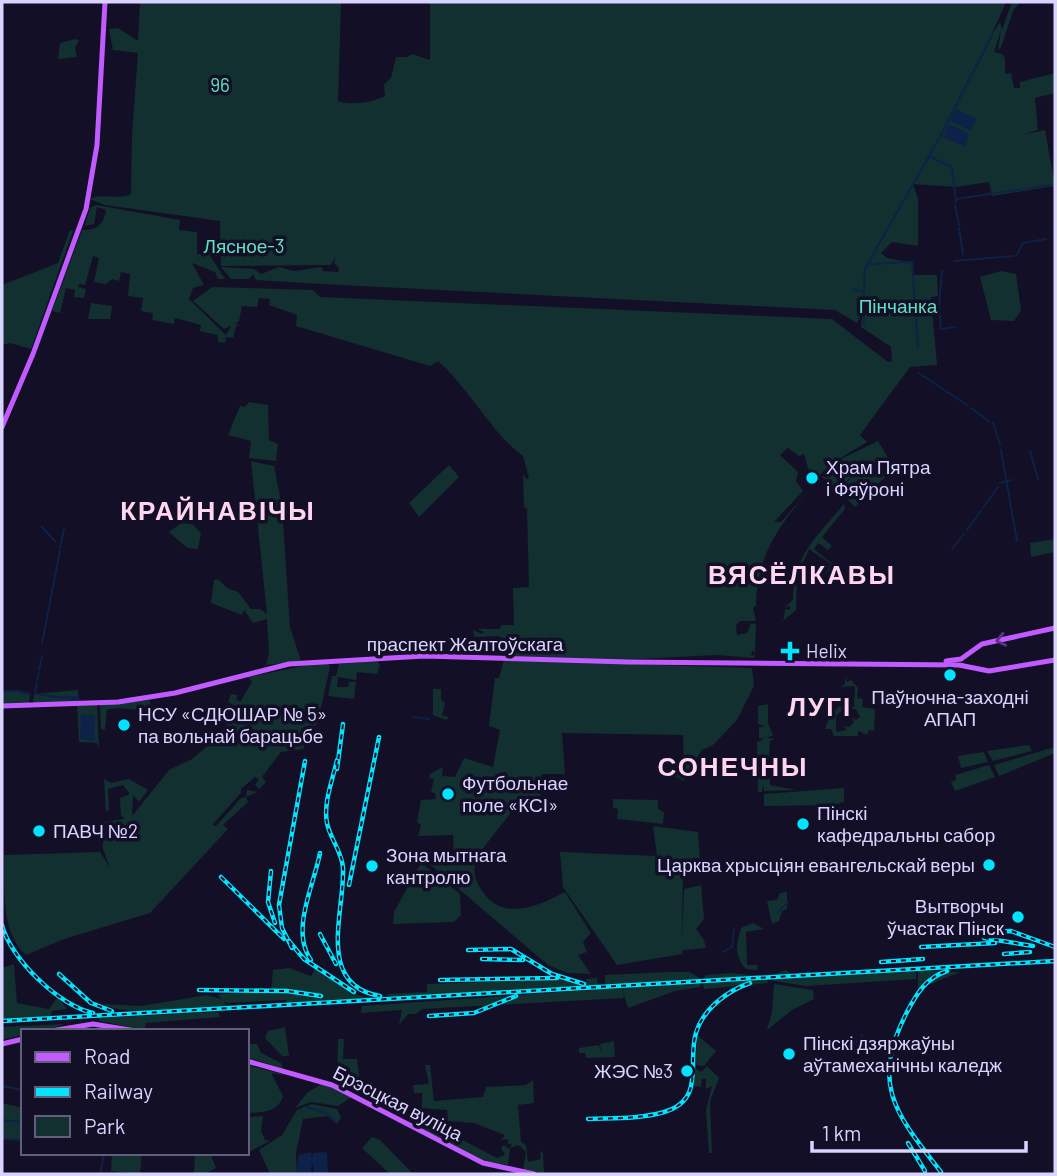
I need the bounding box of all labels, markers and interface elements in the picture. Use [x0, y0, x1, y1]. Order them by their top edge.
park label: 96 [210, 73, 230, 96]
park label: Лясное-3 [203, 234, 285, 257]
park label: Пінчанка [859, 294, 938, 317]
place label: Храм Пятра і Фяўроні [826, 455, 931, 500]
marker: Храм Пятра і Фяўроні [804, 470, 820, 486]
district label: КРАЙНАВІЧЫ [120, 494, 316, 525]
district label: ВЯСЁЛКАВЫ [708, 558, 896, 589]
one-way arrow [995, 631, 1007, 646]
street label: праспект Жалтоўскага [367, 632, 564, 655]
place label: Helix [806, 639, 847, 662]
marker: Helix [780, 641, 800, 661]
marker: Паўночна-заходні АПАП [942, 667, 958, 683]
place label: Паўночна-заходні АПАП [871, 685, 1029, 730]
district label: ЛУГІ [788, 690, 852, 721]
place label: НСУ «СДЮШАР № 5» па вольнай барацьбе [138, 702, 327, 747]
marker: НСУ «СДЮШАР № 5» па вольнай барацьбе [116, 717, 132, 733]
district label: СОНЕЧНЫ [658, 750, 808, 781]
place label: Футбольнае поле «КСІ» [462, 771, 568, 816]
marker: Футбольнае поле «КСІ» [440, 786, 456, 802]
place label: Пінскі кафедральны сабор [817, 801, 995, 846]
marker: Пінскі кафедральны сабор [795, 816, 811, 832]
place label: ПАВЧ №2 [53, 819, 138, 842]
marker: ПАВЧ №2 [31, 823, 47, 839]
place label: Зона мытнага кантролю [386, 843, 507, 888]
place label: Царква хрысціян евангельскай веры [657, 853, 975, 876]
marker: Царква хрысціян евангельскай веры [981, 857, 997, 873]
marker: Зона мытнага кантролю [364, 858, 380, 874]
place label: Вытворчы ўчастак Пінск [887, 894, 1005, 939]
marker: Вытворчы ўчастак Пінск [1010, 909, 1026, 925]
legend [21, 1029, 248, 1155]
place label: Пінскі дзяржаўны аўтамеханічны каледж [803, 1031, 1002, 1076]
text: Road [84, 1043, 130, 1068]
marker: Пінскі дзяржаўны аўтамеханічны каледж [781, 1046, 797, 1062]
place label: ЖЭС №3 [594, 1059, 673, 1082]
street label: Брэсцкая вуліца [330, 1060, 467, 1145]
marker: ЖЭС №3 [679, 1063, 695, 1079]
text: Railway [84, 1078, 153, 1103]
scale bar [812, 1110, 1026, 1154]
text: Park [84, 1113, 125, 1138]
text: 1 km [822, 1120, 861, 1145]

